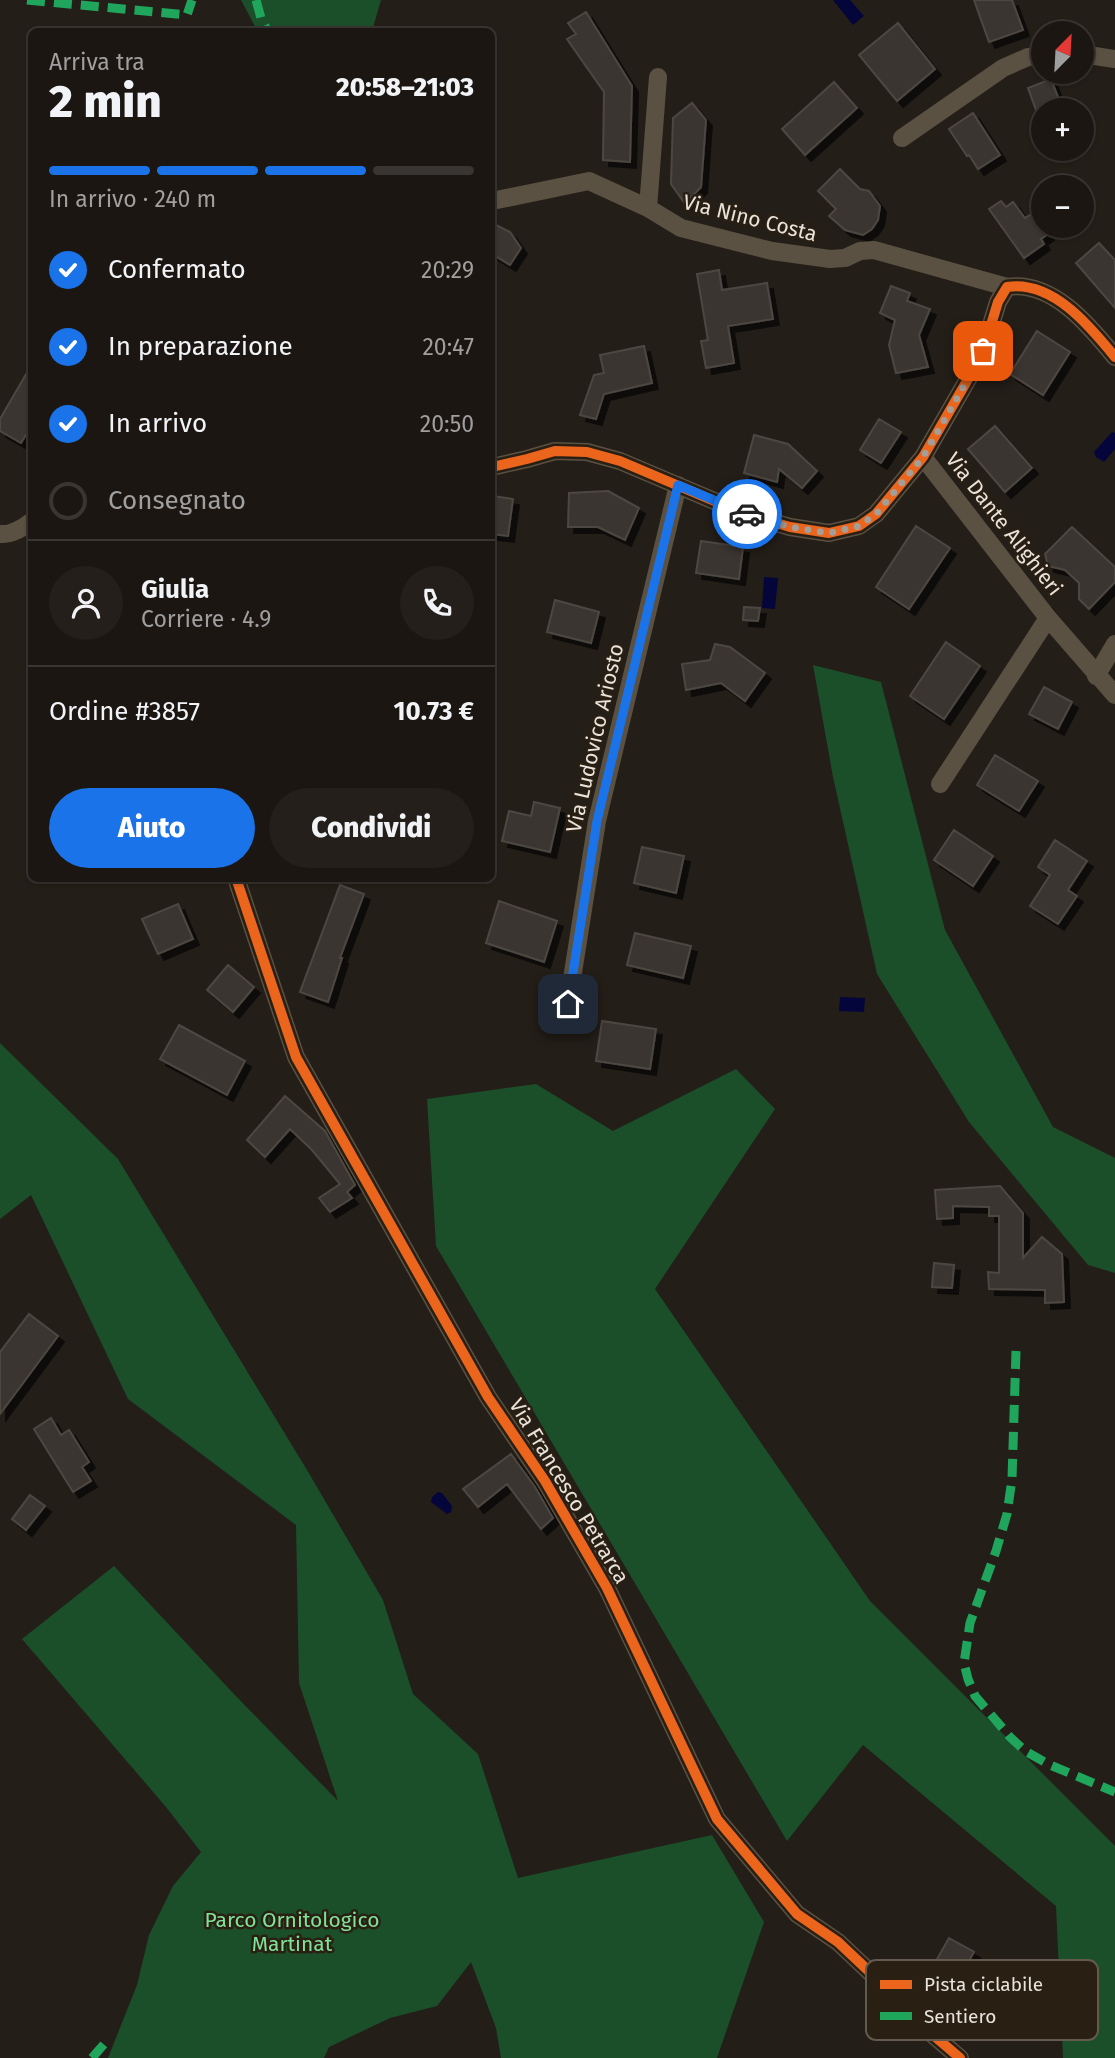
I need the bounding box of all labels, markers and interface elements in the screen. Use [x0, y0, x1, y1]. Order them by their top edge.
north arrow [1031, 21, 1094, 84]
map controls [1031, 21, 1094, 238]
text: Arriva tra [49, 48, 145, 76]
text: 20:58–21:03 [336, 72, 474, 103]
text: 2 min [49, 74, 162, 129]
button: + [1031, 98, 1094, 161]
button: − [1031, 175, 1094, 238]
text: In arrivo · 240 m [49, 185, 216, 213]
street label: Via Nino Costa [680, 189, 820, 247]
icon: check [49, 251, 87, 289]
text: Confermato [108, 254, 246, 285]
text: 20:29 [421, 256, 474, 284]
pin [953, 321, 1013, 381]
icon: check [49, 328, 87, 366]
text: In preparazione [108, 331, 293, 362]
icon: bag [964, 332, 1002, 370]
text: 20:47 [422, 333, 474, 361]
icon: check [49, 405, 87, 443]
text: In arrivo [108, 408, 207, 439]
text: 20:50 [420, 410, 474, 438]
street label: Via Dante Alighieri [940, 447, 1068, 601]
courier [712, 479, 782, 549]
text: Consegnato [108, 485, 246, 516]
icon: car [728, 495, 766, 533]
button: person [49, 566, 123, 640]
button: phone [400, 566, 474, 640]
text: Giulia [141, 574, 209, 605]
text: Corriere · 4.9 [141, 605, 271, 633]
street label: Via Ludovico Ariosto [561, 641, 629, 835]
text: Ordine #3857 [49, 696, 200, 727]
text: 10.73 € [393, 696, 474, 727]
button: Aiuto [49, 788, 255, 868]
button: Condividi [269, 788, 474, 868]
pin [538, 974, 598, 1034]
icon: home [549, 985, 587, 1023]
street label: Via Francesco Petrarca [503, 1394, 635, 1588]
park label: Parco Ornitologico Martinat [205, 1907, 379, 1957]
legend [866, 1960, 1098, 2040]
text: Pista ciclabile [924, 1973, 1043, 1996]
text: Sentiero [924, 2005, 996, 2028]

